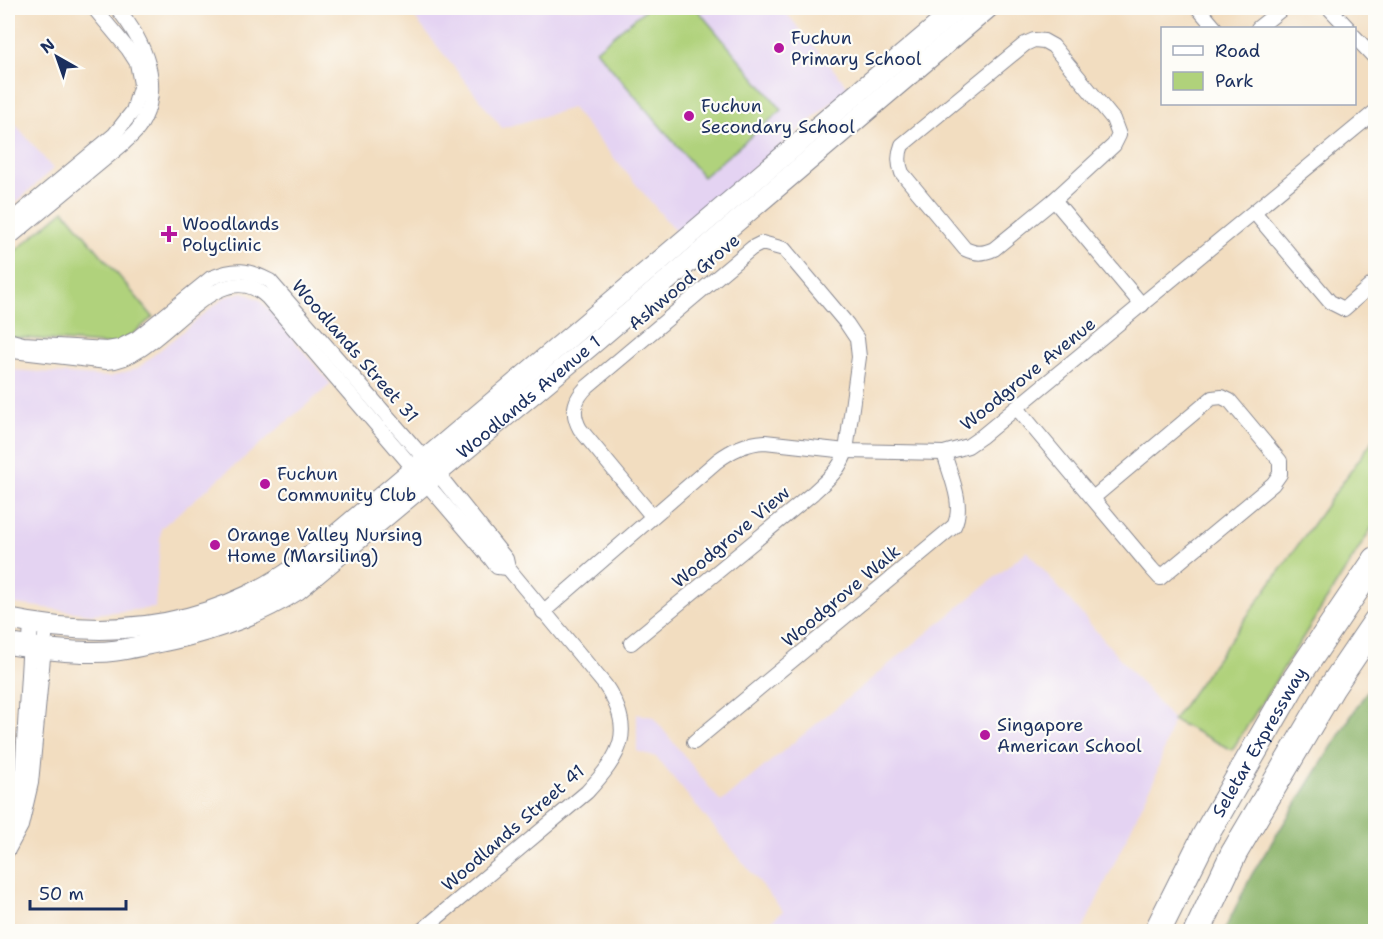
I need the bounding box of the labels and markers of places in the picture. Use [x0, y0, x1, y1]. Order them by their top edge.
place label: Fuchun Primary School [791, 26, 922, 71]
marker: Fuchun Primary School [772, 41, 786, 55]
place label: Fuchun Secondary School [701, 94, 855, 139]
marker: Fuchun Secondary School [682, 109, 696, 123]
place label: Woodlands Polyclinic [182, 212, 279, 257]
marker: Woodlands Polyclinic [160, 225, 178, 243]
place label: Fuchun Community Club [277, 462, 416, 507]
marker: Fuchun Community Club [258, 477, 272, 491]
place label: Orange Valley Nursing Home (Marsiling) [227, 523, 422, 568]
marker: Orange Valley Nursing Home (Marsiling) [208, 538, 222, 552]
place label: Singapore American School [997, 713, 1142, 758]
marker: Singapore American School [978, 728, 992, 742]

